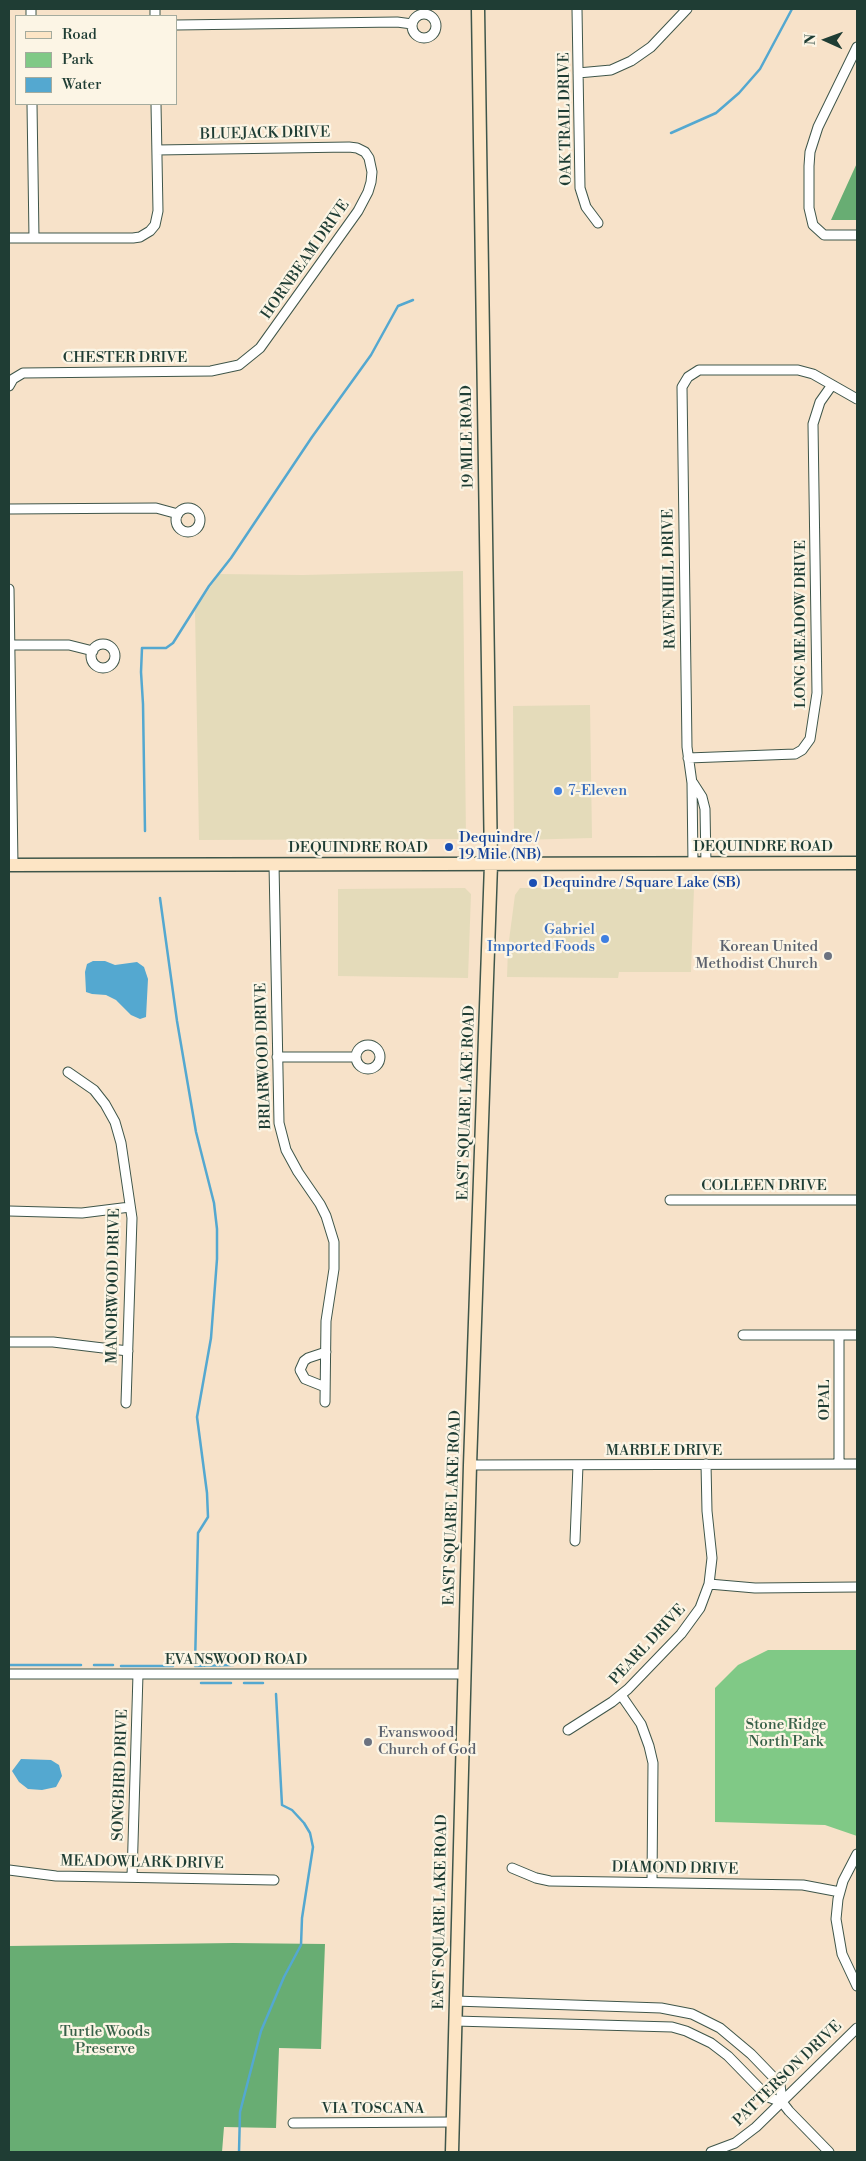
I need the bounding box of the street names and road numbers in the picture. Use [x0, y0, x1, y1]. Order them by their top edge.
street label: OAK TRAIL DRIVE [556, 52, 576, 186]
street label: BLUEJACK DRIVE [200, 124, 330, 144]
street label: HORNBEAM DRIVE [258, 197, 354, 323]
street label: CHESTER DRIVE [63, 349, 187, 367]
street label: 19 MILE ROAD [458, 385, 478, 489]
street label: RAVENHILL DRIVE [660, 509, 680, 649]
street label: LONG MEADOW DRIVE [792, 540, 810, 708]
street label: DEQUINDRE ROAD [693, 838, 833, 856]
street label: DEQUINDRE ROAD [288, 839, 428, 857]
street label: BRIARWOOD DRIVE [252, 982, 276, 1130]
street label: EAST SQUARE LAKE ROAD [455, 1005, 479, 1201]
street label: COLLEEN DRIVE [701, 1177, 827, 1195]
street label: MANORWOOD DRIVE [104, 1208, 124, 1364]
street label: OPAL [816, 1380, 834, 1420]
street label: EAST SQUARE LAKE ROAD [441, 1410, 465, 1606]
street label: MARBLE DRIVE [606, 1442, 722, 1460]
street label: PEARL DRIVE [606, 1601, 690, 1689]
street label: EVANSWOOD ROAD [165, 1651, 307, 1669]
street label: SONGBIRD DRIVE [110, 1709, 132, 1841]
street label: EAST SQUARE LAKE ROAD [430, 1814, 452, 2010]
street label: MEADOWLARK DRIVE [60, 1853, 224, 1873]
street label: DIAMOND DRIVE [611, 1859, 739, 1879]
street label: PATTERSON DRIVE [730, 2018, 846, 2130]
street label: VIA TOSCANA [321, 2100, 425, 2118]

